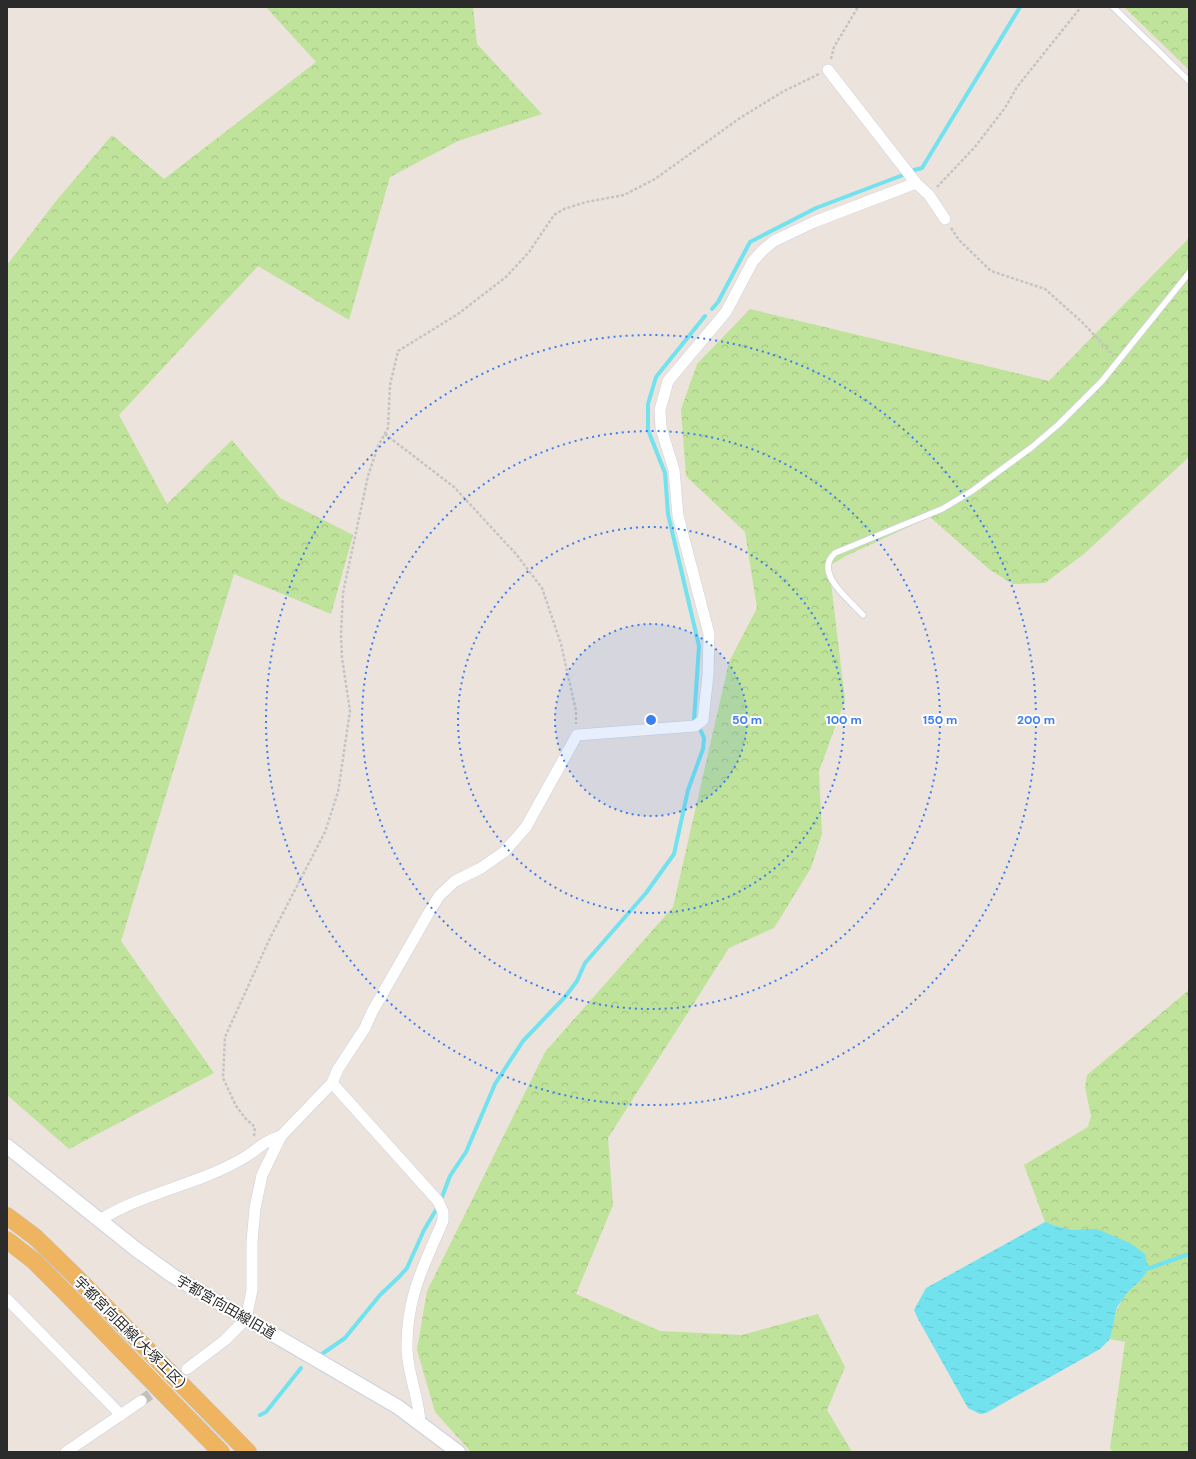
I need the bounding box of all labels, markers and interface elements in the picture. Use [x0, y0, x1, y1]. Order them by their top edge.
text: 50 m [732, 712, 762, 728]
text: 100 m [826, 712, 862, 728]
text: 150 m [923, 712, 957, 728]
text: 200 m [1017, 712, 1055, 728]
centre of rings [644, 713, 658, 727]
street label: 宇都宮向田線旧道 [173, 1271, 279, 1343]
street label: 宇都宮向田線(大塚工区) [70, 1272, 190, 1392]

